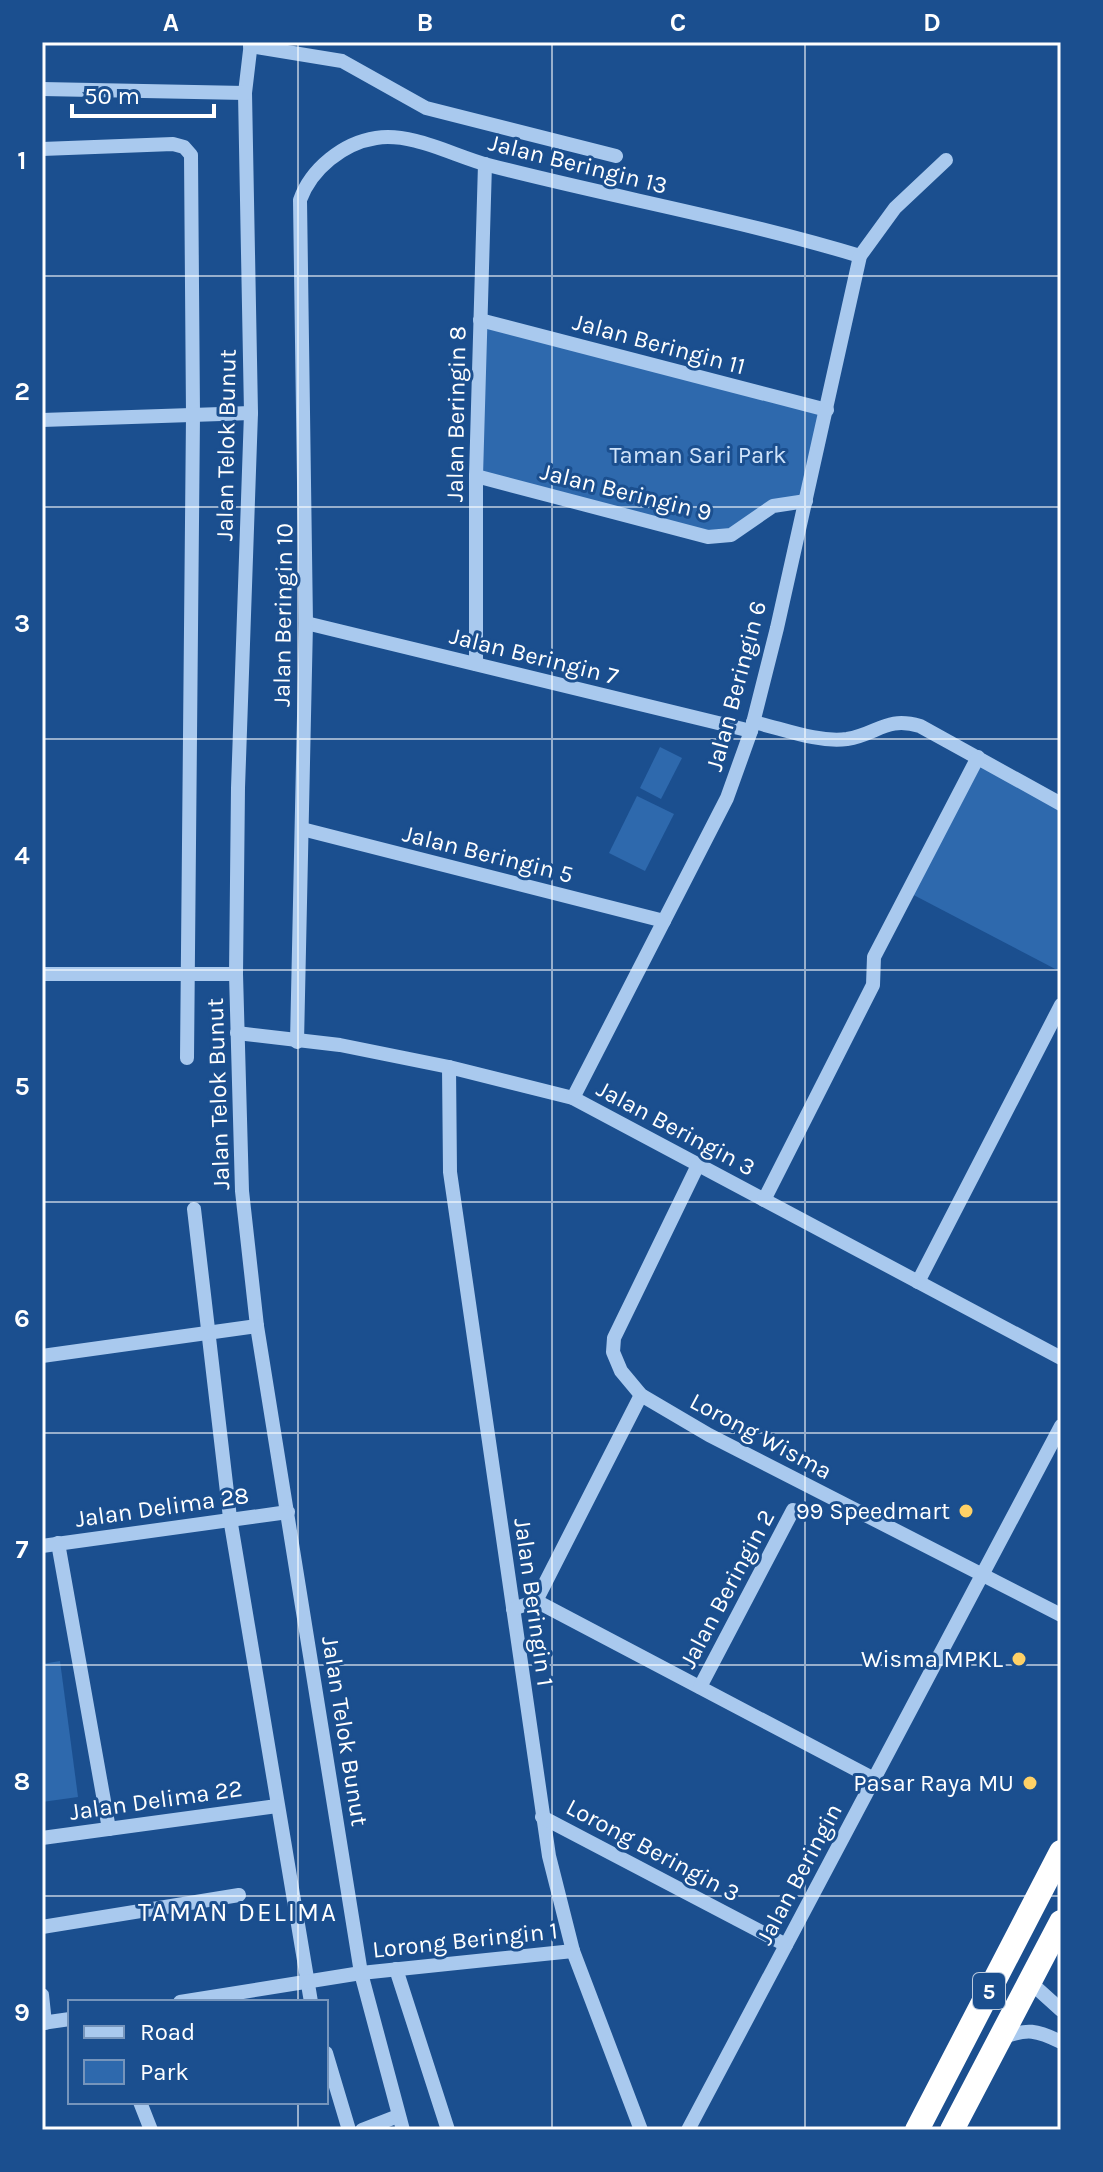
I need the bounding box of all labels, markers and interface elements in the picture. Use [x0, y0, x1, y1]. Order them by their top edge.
text: A [163, 7, 179, 38]
text: B [417, 7, 433, 38]
text: C [670, 7, 686, 38]
text: D [923, 7, 941, 38]
scale bar [72, 68, 214, 118]
text: 50 m [84, 82, 140, 110]
street label: Jalan Beringin 13 [486, 128, 670, 200]
text: 1 [17, 145, 27, 176]
street label: Jalan Beringin 11 [570, 308, 748, 380]
street label: Jalan Beringin 8 [440, 326, 472, 502]
street label: Jalan Telok Bunut [210, 349, 242, 541]
text: 2 [14, 376, 30, 407]
park label: Taman Sari Park [610, 441, 786, 469]
street label: Jalan Beringin 9 [538, 457, 714, 527]
street label: Jalan Beringin 10 [267, 523, 299, 707]
street label: Jalan Beringin 6 [700, 598, 772, 774]
text: 3 [14, 608, 30, 639]
street label: Jalan Beringin 7 [447, 622, 621, 690]
street label: Jalan Beringin 5 [400, 819, 576, 889]
text: 4 [14, 840, 30, 871]
street label: Jalan Telok Bunut [201, 998, 235, 1190]
text: 5 [14, 1071, 30, 1102]
street label: Jalan Beringin 3 [592, 1074, 760, 1182]
text: 6 [14, 1303, 30, 1334]
street label: Lorong Wisma [685, 1387, 837, 1485]
street label: Jalan Delima 28 [73, 1481, 251, 1533]
place label: 99 Speedmart [796, 1497, 950, 1525]
marker: 99 Speedmart [957, 1502, 975, 1520]
street label: Jalan Beringin 2 [673, 1505, 781, 1673]
street label: Jalan Beringin 1 [508, 1516, 560, 1688]
text: 7 [16, 1534, 29, 1565]
street label: Jalan Telok Bunut [316, 1634, 374, 1828]
place label: Wisma MPKL [861, 1645, 1004, 1673]
marker: Wisma MPKL [1010, 1650, 1028, 1668]
text: 8 [14, 1766, 30, 1797]
place label: Pasar Raya MU [853, 1769, 1014, 1797]
street label: Jalan Delima 22 [68, 1774, 244, 1826]
marker: Pasar Raya MU [1021, 1774, 1039, 1792]
street label: Lorong Beringin 3 [561, 1792, 745, 1908]
street label: Jalan Beringin [750, 1799, 848, 1949]
district label: TAMAN DELIMA [138, 1897, 338, 1928]
street label: Lorong Beringin 1 [371, 1916, 559, 1964]
road number: 5 [973, 1973, 1005, 2009]
text: 9 [14, 1997, 30, 2028]
legend [68, 2000, 328, 2104]
text: Road [140, 2018, 195, 2046]
text: Park [140, 2058, 189, 2086]

